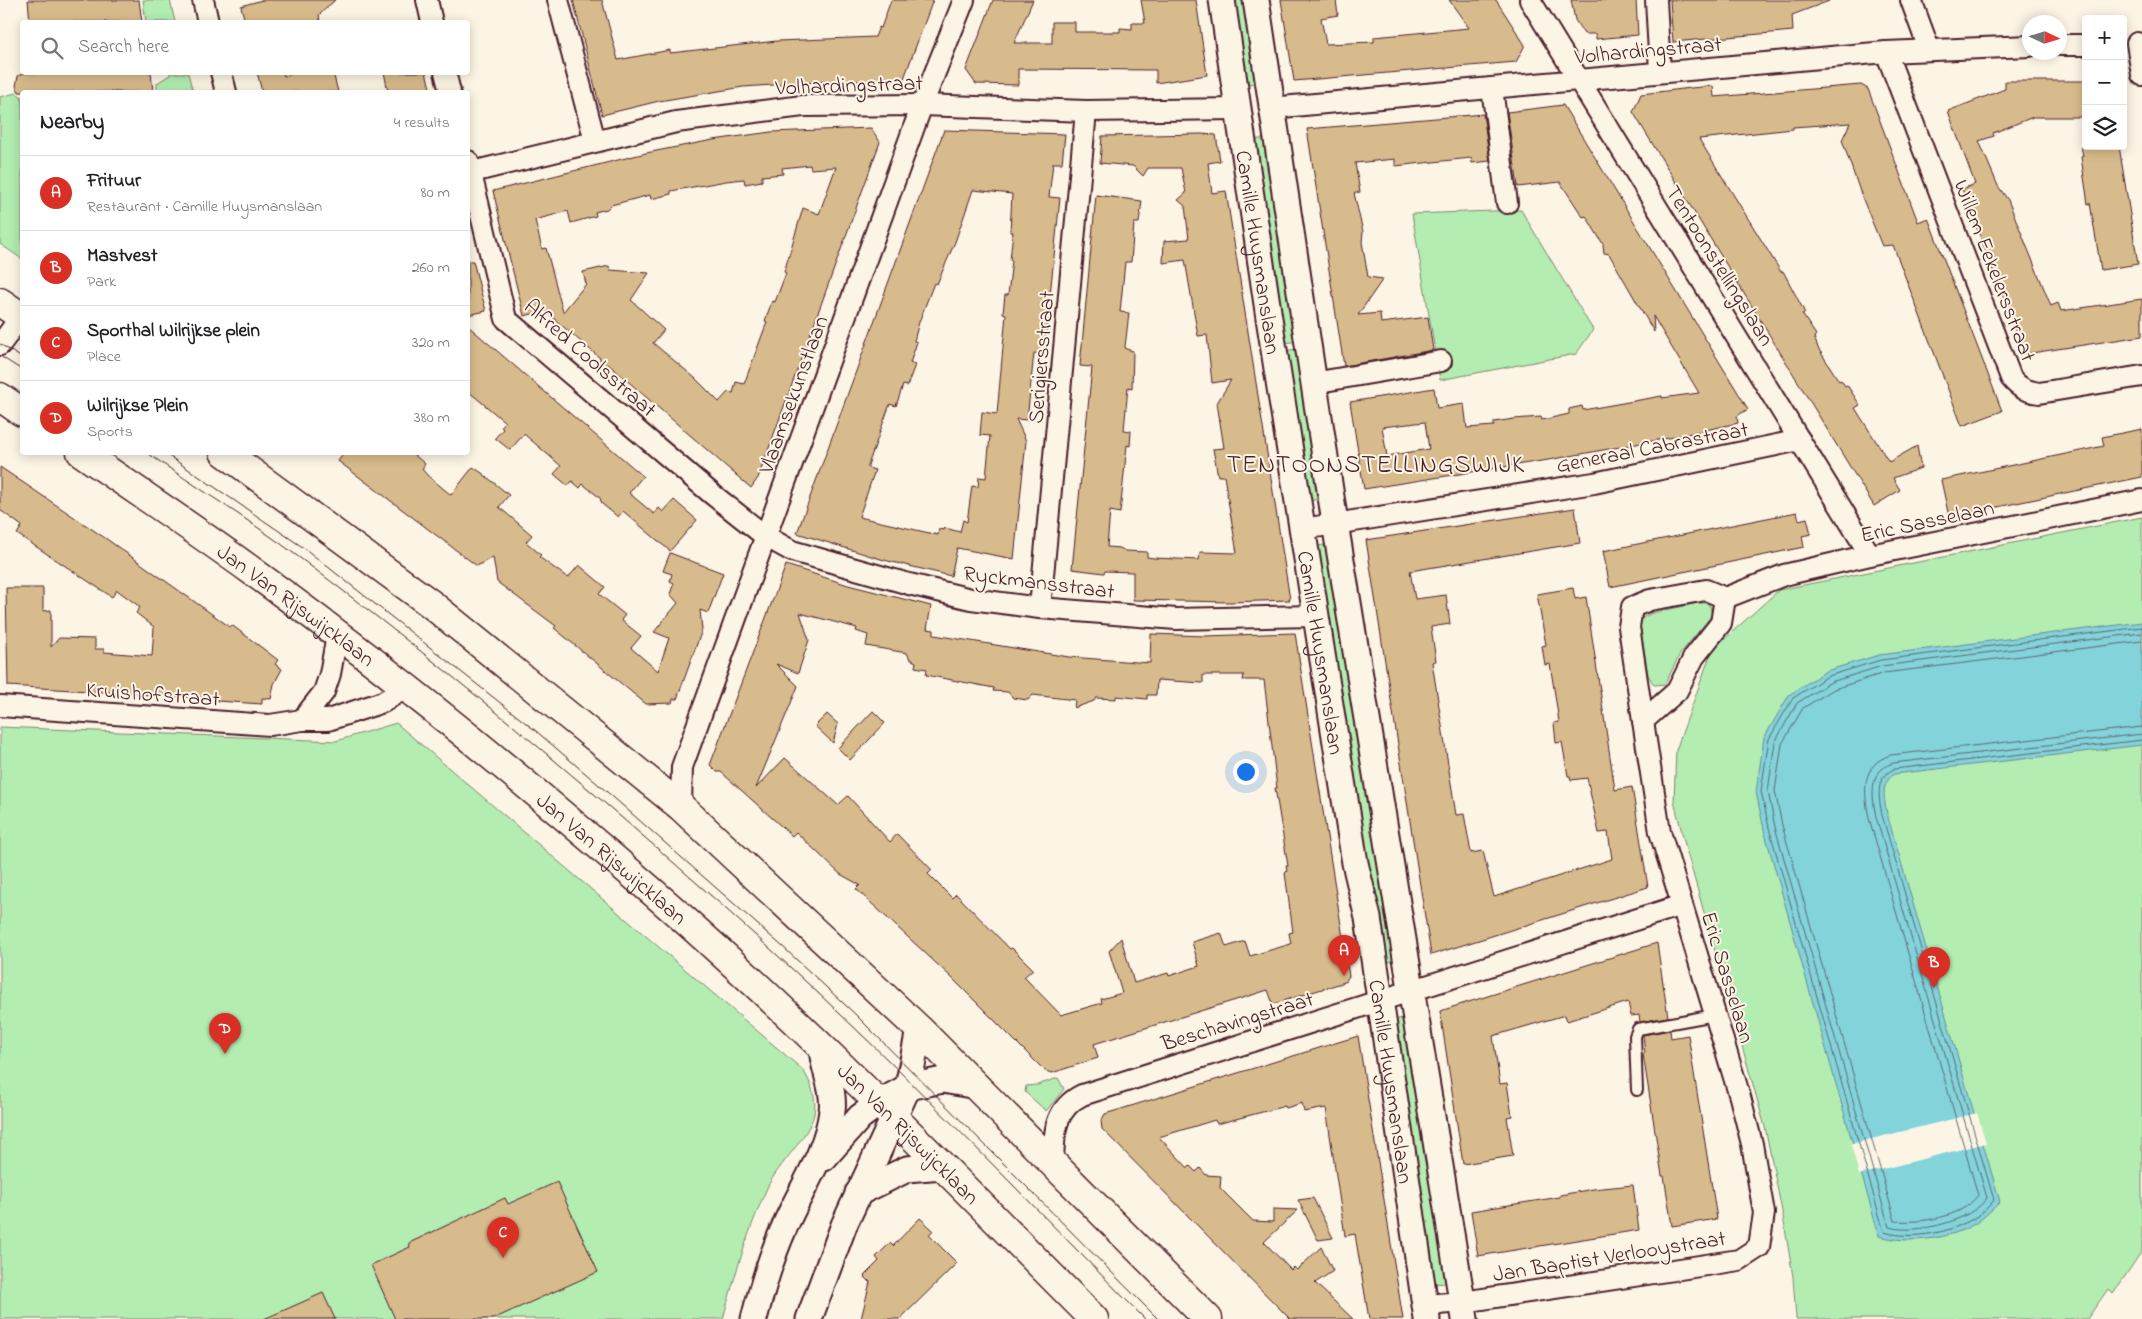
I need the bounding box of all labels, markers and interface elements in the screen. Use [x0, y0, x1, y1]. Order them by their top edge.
north arrow [2022, 15, 2067, 60]
map controls [2082, 15, 2127, 150]
button: + [2082, 15, 2127, 60]
search box [20, 20, 470, 75]
street label: Volhardingstraat [1572, 30, 1724, 75]
icon: search [38, 34, 66, 62]
text: Search here [78, 34, 169, 61]
button: − [2082, 60, 2127, 105]
street label: Volhardingstraat [774, 68, 924, 107]
button: layers [2082, 105, 2127, 150]
text: Nearby [40, 108, 104, 138]
text: 4 results [394, 111, 450, 135]
street label: Camille Huysmanslaan [1225, 148, 1288, 357]
text: Frituur [87, 168, 141, 195]
street label: Willem Eekelersstraat [1944, 175, 2043, 367]
street label: Tentoonstellingslaan [1655, 180, 1781, 354]
text: A [51, 181, 61, 205]
text: 80 m [421, 181, 450, 205]
text: Restaurant · Camille Huysmanslaan [87, 195, 322, 219]
text: Mastvest [87, 243, 157, 270]
text: B [51, 256, 61, 280]
text: 260 m [412, 256, 450, 280]
text: Park [87, 270, 116, 294]
street label: Serigiersstraat [1021, 289, 1066, 425]
street label: Alfred Coolsstraat [515, 292, 663, 427]
street label: Vlaamsekunstlaan [751, 312, 838, 479]
text: Sporthal Wilrijkse plein [87, 318, 260, 345]
text: C [52, 331, 60, 355]
text: 320 m [412, 331, 450, 355]
text: Place [87, 345, 121, 369]
text: Wilrijkse Plein [87, 393, 188, 420]
text: D [50, 406, 62, 430]
text: 380 m [414, 406, 450, 430]
street label: Generaal Cabrastraat [1554, 415, 1752, 483]
text: Sports [87, 420, 133, 444]
district label: TENTOONSTELLINGSWIJK [1227, 448, 1525, 484]
street label: Eric Sasselaan [1858, 493, 1997, 553]
street label: Jan Van Rijswijcklaan [209, 537, 381, 676]
street label: Camille Huysmanslaan [1287, 549, 1351, 757]
street label: Ryckmansstraat [961, 559, 1117, 610]
street label: Kruishofstraat [85, 675, 221, 717]
your location [1233, 759, 1259, 785]
street label: Jan Van Rijswijcklaan [528, 786, 693, 934]
street label: Eric Sasselaan [1691, 908, 1761, 1048]
pin: A [1328, 935, 1360, 976]
pin: B [1918, 947, 1950, 988]
street label: Camille Huysmanslaan [1358, 978, 1420, 1186]
street label: Beschavingstraat [1157, 984, 1319, 1062]
pin: D [209, 1013, 241, 1054]
street label: Jan Van Rijswijcklaan [828, 1057, 986, 1214]
pin: C [487, 1217, 519, 1258]
street label: Jan Baptist Verlooystraat [1491, 1224, 1729, 1293]

